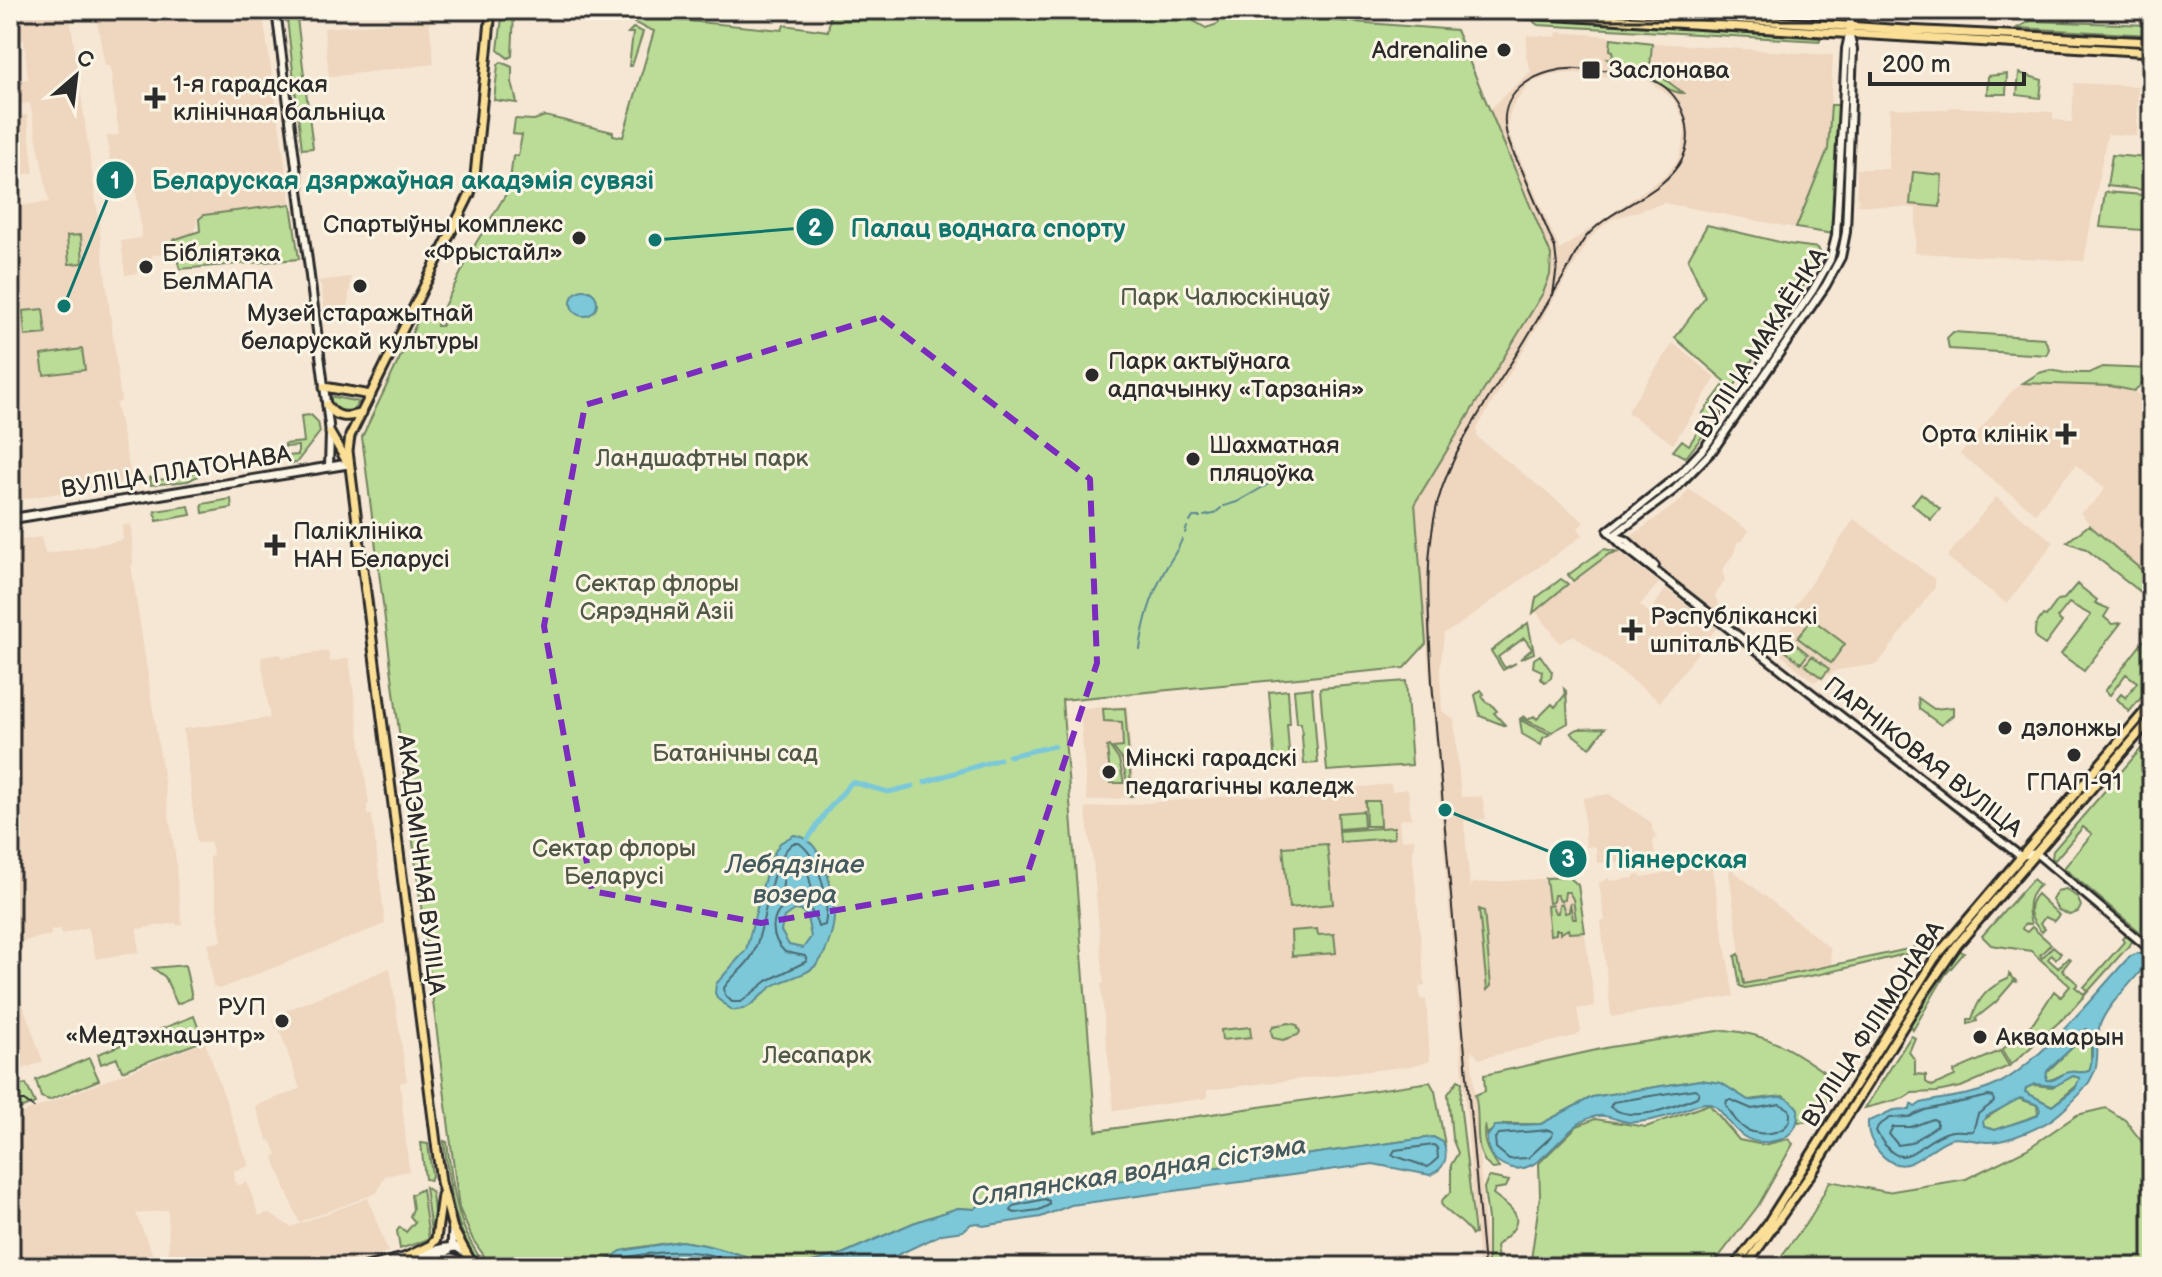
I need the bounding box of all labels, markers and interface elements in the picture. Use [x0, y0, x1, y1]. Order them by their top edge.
north arrow [36, 36, 116, 116]
place label: Adrenaline [1372, 36, 1488, 65]
scale bar [1870, 36, 2024, 86]
marker: Adrenaline [1495, 41, 1513, 59]
text: С [72, 44, 98, 75]
text: 200 m [1882, 50, 1951, 79]
place label: Заслонава [1609, 56, 1730, 85]
marker: Заслонава [1580, 59, 1602, 81]
place label: 1-я гарадская клінічная бальніца [173, 70, 385, 127]
marker: 1-я гарадская клінічная бальніца [144, 87, 166, 109]
callout: Беларуская дзяржаўная акадэмія сувязі [95, 155, 670, 205]
text: Беларуская дзяржаўная акадэмія сувязі [152, 166, 654, 197]
text: 1 [110, 167, 120, 196]
callout: Палац воднага спорту [795, 202, 1142, 252]
place label: Спартыўны комплекс «Фрыстайл» [323, 210, 563, 267]
text: 2 [808, 214, 823, 243]
text: Палац воднага спорту [850, 214, 1126, 245]
marker: Спартыўны комплекс «Фрыстайл» [570, 229, 588, 247]
place label: Бібліятэка БелМАПА [162, 239, 281, 296]
street label: ВУЛІЦА МАКАЁНКА [1689, 242, 1834, 444]
marker: Бібліятэка БелМАПА [137, 258, 155, 276]
marker: Музей старажытнай беларускай культуры [351, 277, 369, 295]
park label: Парк Чалюскінцаў [1120, 283, 1330, 312]
place label: Музей старажытнай беларускай культуры [241, 299, 479, 356]
place label: Парк актыўнага адпачынку «Тарзанія» [1108, 347, 1364, 404]
marker: Парк актыўнага адпачынку «Тарзанія» [1083, 366, 1101, 384]
place label: Орта клінік [1922, 420, 2048, 449]
marker: Орта клінік [2055, 423, 2077, 445]
place label: Шахматная пляцоўка [1209, 431, 1340, 488]
street label: ВУЛІЦА ПЛАТОНАВА [59, 439, 293, 504]
park label: Ландшафтны парк [595, 444, 809, 473]
marker: Шахматная пляцоўка [1184, 450, 1202, 468]
place label: Паліклініка НАН Беларусі [293, 517, 450, 574]
marker: Паліклініка НАН Беларусі [264, 534, 286, 556]
park label: Сектар флоры Сярэдняй Азіі [575, 569, 739, 626]
place label: Рэспубліканскі шпіталь КДБ [1650, 602, 1818, 659]
marker: Рэспубліканскі шпіталь КДБ [1621, 619, 1643, 641]
street label: ПАРНІКОВАЯ ВУЛІЦА [1818, 671, 2028, 844]
place label: дэлонжы [2021, 714, 2121, 743]
marker: дэлонжы [1996, 719, 2014, 737]
street label: АКАДЭМІЧНАЯ ВУЛІЦА [391, 732, 451, 997]
park label: Батанічны сад [652, 739, 818, 768]
place label: Мінскі гарадскі педагагічны каледж [1125, 744, 1354, 801]
marker: ГПАП-91 [2065, 746, 2083, 764]
marker: Мінскі гарадскі педагагічны каледж [1100, 763, 1118, 781]
place label: ГПАП-91 [2026, 768, 2122, 797]
park label: Сектар флоры Беларусі [532, 834, 696, 891]
callout: Піянерская [1548, 834, 1763, 884]
text: 3 [1561, 845, 1575, 874]
text: Піянерская [1604, 845, 1748, 876]
water label: Лебядзінае возера [723, 850, 865, 911]
street label: ВУЛІЦА ФІЛІМОНАВА [1796, 915, 1951, 1132]
place label: РУП «Медтэхнацэнтр» [65, 993, 266, 1050]
marker: РУП «Медтэхнацэнтр» [273, 1012, 291, 1030]
place label: Аквамарын [1995, 1023, 2124, 1052]
marker: Аквамарын [1971, 1028, 1989, 1046]
park label: Лесапарк [762, 1041, 872, 1070]
water label: Сляпянская водная сістэма [969, 1130, 1309, 1214]

